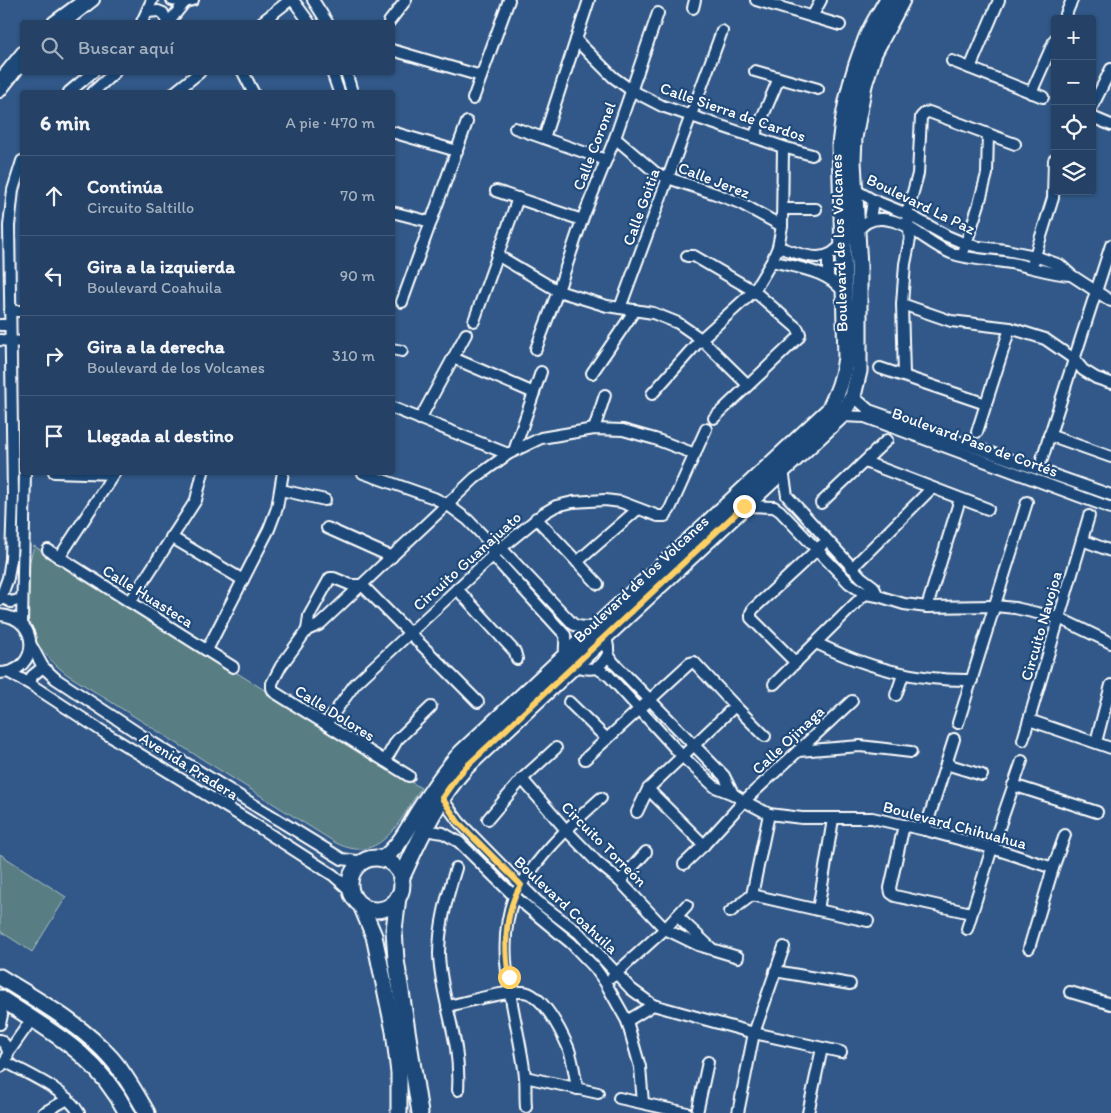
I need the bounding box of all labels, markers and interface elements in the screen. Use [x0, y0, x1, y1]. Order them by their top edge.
map controls [1051, 15, 1096, 195]
button: + [1051, 15, 1096, 60]
search box [20, 20, 395, 75]
icon: search [38, 34, 66, 62]
text: Buscar aquí [78, 36, 174, 59]
button: − [1051, 60, 1096, 105]
street label: Calle Sierra de Cardos [658, 78, 808, 146]
street label: Calle Coronel [568, 99, 620, 193]
button: locate [1051, 105, 1096, 150]
text: 6 min [40, 110, 90, 135]
text: A pie · 470 m [285, 113, 375, 132]
button: layers [1051, 150, 1096, 195]
street label: Boulevard de los Volcanes [826, 154, 852, 332]
street label: Calle Jerez [675, 158, 753, 203]
street label: Calle Goitia [618, 165, 664, 248]
street label: Boulevard La Paz [864, 169, 979, 239]
text: Continúa [87, 175, 163, 198]
icon: ahead [40, 182, 68, 210]
text: 70 m [340, 186, 375, 205]
text: Circuito Saltillo [87, 198, 194, 217]
text: Gira a la izquierda [87, 255, 235, 278]
icon: left [40, 262, 68, 290]
text: 90 m [340, 266, 375, 285]
text: Boulevard Coahuila [87, 278, 222, 297]
text: Gira a la derecha [87, 335, 225, 358]
icon: right [40, 342, 68, 370]
text: 310 m [332, 346, 375, 365]
text: Boulevard de los Volcanes [87, 358, 265, 377]
street label: Boulevard Paso de Cortés [889, 403, 1061, 481]
icon: arrive [40, 422, 68, 450]
text: Llegada al destino [87, 424, 234, 447]
route end [733, 495, 756, 518]
street label: Circuito Guanajuato [409, 507, 525, 615]
street label: Boulevard de los Volcanes [569, 511, 713, 647]
street label: Calle Huasteca [99, 560, 198, 632]
street label: Circuito Navojoa [1016, 569, 1066, 683]
street label: Calle Dolores [291, 681, 379, 745]
street label: Calle Ojinaga [748, 702, 828, 778]
street label: Avenida Pradera [136, 728, 243, 804]
street label: Circuito Torreón [557, 797, 651, 891]
street label: Boulevard Chihuahua [881, 797, 1030, 854]
street label: Boulevard Coahuila [510, 852, 622, 958]
route start [498, 966, 521, 989]

